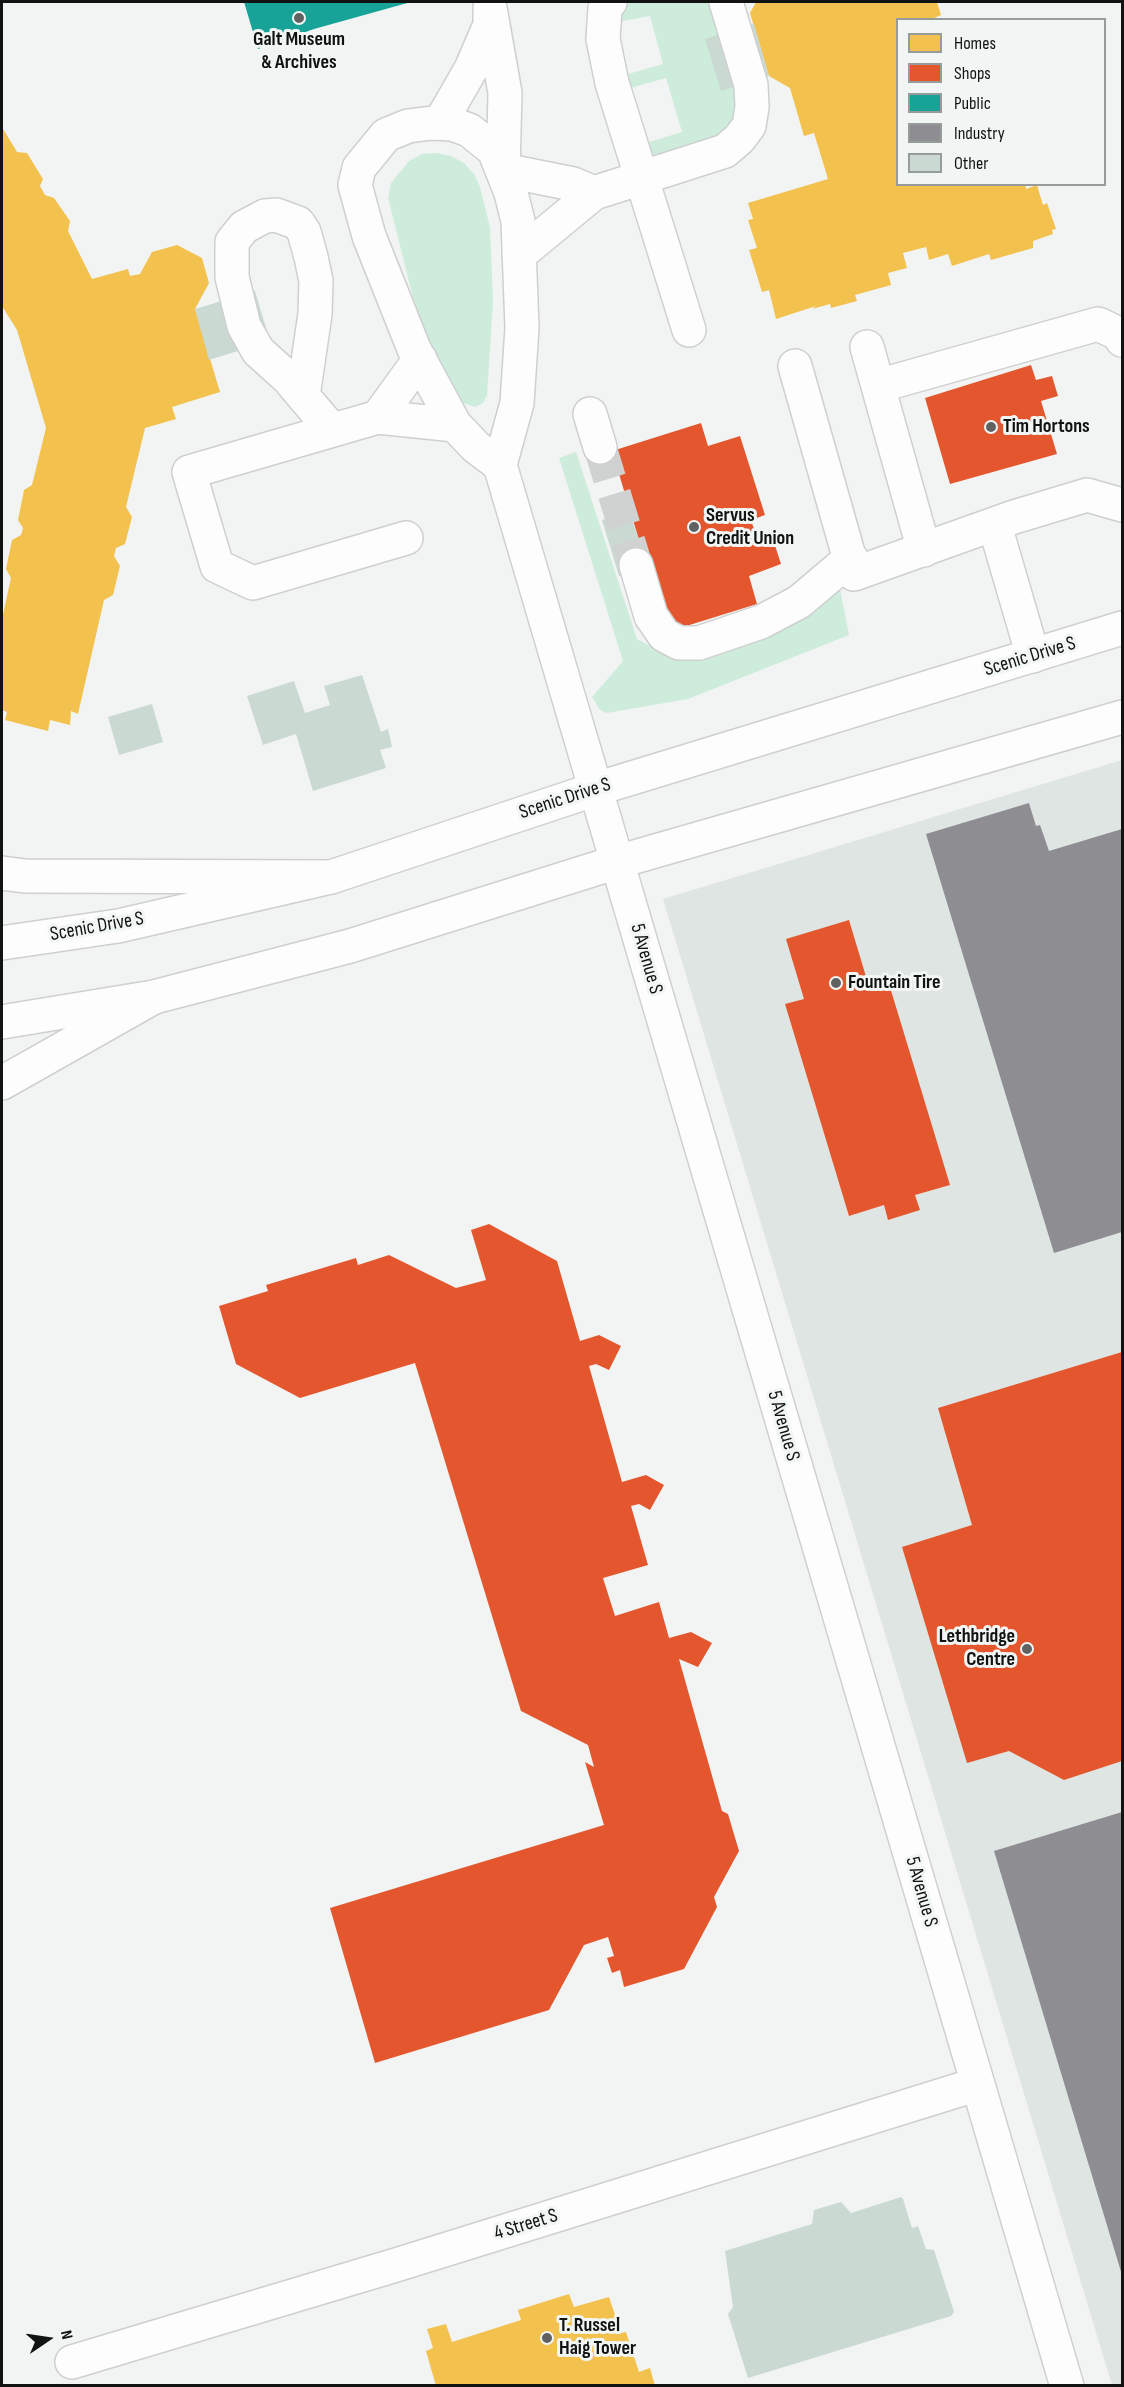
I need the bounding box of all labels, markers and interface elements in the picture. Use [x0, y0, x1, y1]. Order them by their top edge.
marker: Galt Museum & Archives [292, 11, 306, 25]
legend [896, 18, 1106, 186]
place label: Galt Museum & Archives [253, 28, 345, 75]
text: Homes [954, 33, 996, 54]
text: Shops [954, 63, 991, 84]
text: Public [954, 93, 991, 114]
text: Industry [954, 123, 1005, 144]
text: Other [954, 153, 988, 174]
place label: Tim Hortons [1003, 415, 1090, 439]
marker: Tim Hortons [984, 420, 998, 434]
place label: Servus Credit Union [706, 504, 794, 551]
marker: Servus Credit Union [687, 520, 701, 534]
street label: Scenic Drive S [981, 632, 1079, 682]
street label: Scenic Drive S [516, 773, 614, 825]
street label: Scenic Drive S [48, 907, 146, 947]
street label: 5 Avenue S [625, 921, 667, 997]
place label: Fountain Tire [848, 971, 940, 995]
marker: Fountain Tire [829, 976, 843, 990]
street label: 5 Avenue S [762, 1388, 804, 1464]
place label: Lethbridge Centre [939, 1625, 1015, 1672]
marker: Lethbridge Centre [1020, 1642, 1034, 1656]
street label: 5 Avenue S [900, 1854, 942, 1930]
street label: 4 Street S [491, 2204, 561, 2246]
north arrow [18, 2309, 78, 2369]
place label: T. Russel Haig Tower [559, 2314, 636, 2361]
text: N [56, 2329, 76, 2341]
marker: T. Russel Haig Tower [540, 2331, 554, 2345]

